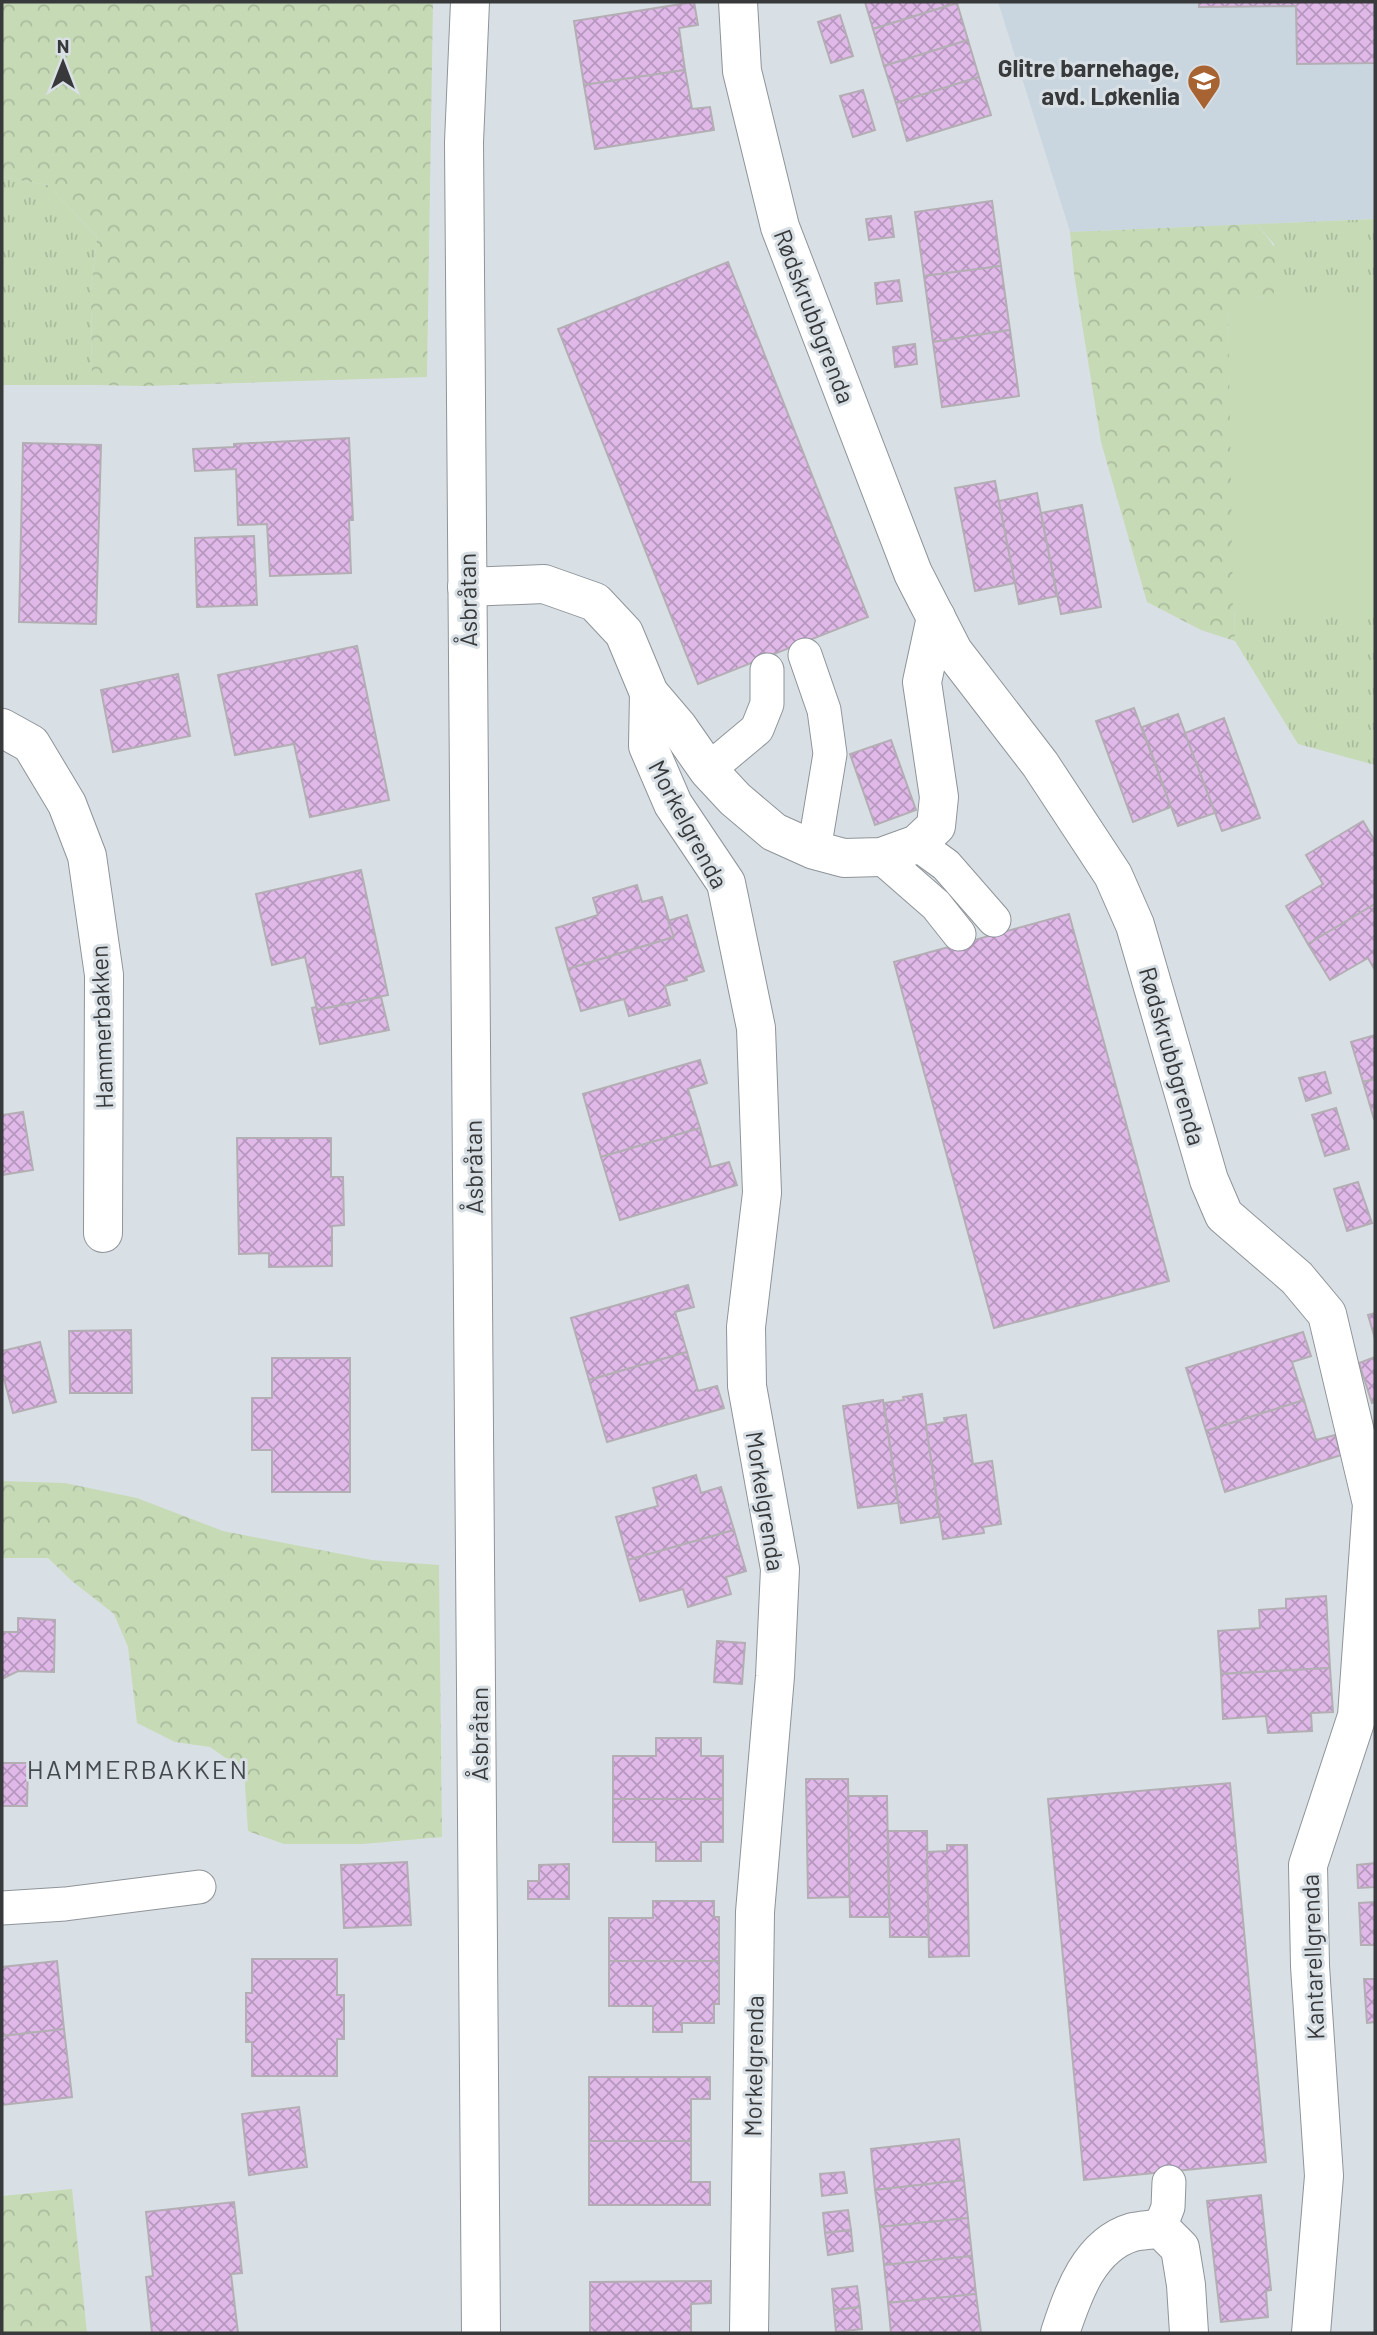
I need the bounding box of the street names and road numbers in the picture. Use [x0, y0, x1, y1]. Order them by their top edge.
street label: Rødskrubbgrenda [768, 225, 862, 407]
street label: Åsbråtan [452, 553, 482, 647]
street label: Morkelgrenda [643, 755, 735, 893]
street label: Hammerbakken [84, 945, 118, 1109]
street label: Rødskrubbgrenda [1134, 963, 1212, 1149]
street label: Åsbråtan [458, 1120, 488, 1214]
street label: Morkelgrenda [741, 1429, 791, 1573]
street label: Åsbråtan [464, 1687, 493, 1781]
street label: Kantarellgrenda [1295, 1874, 1329, 2040]
street label: Morkelgrenda [737, 1995, 769, 2137]

